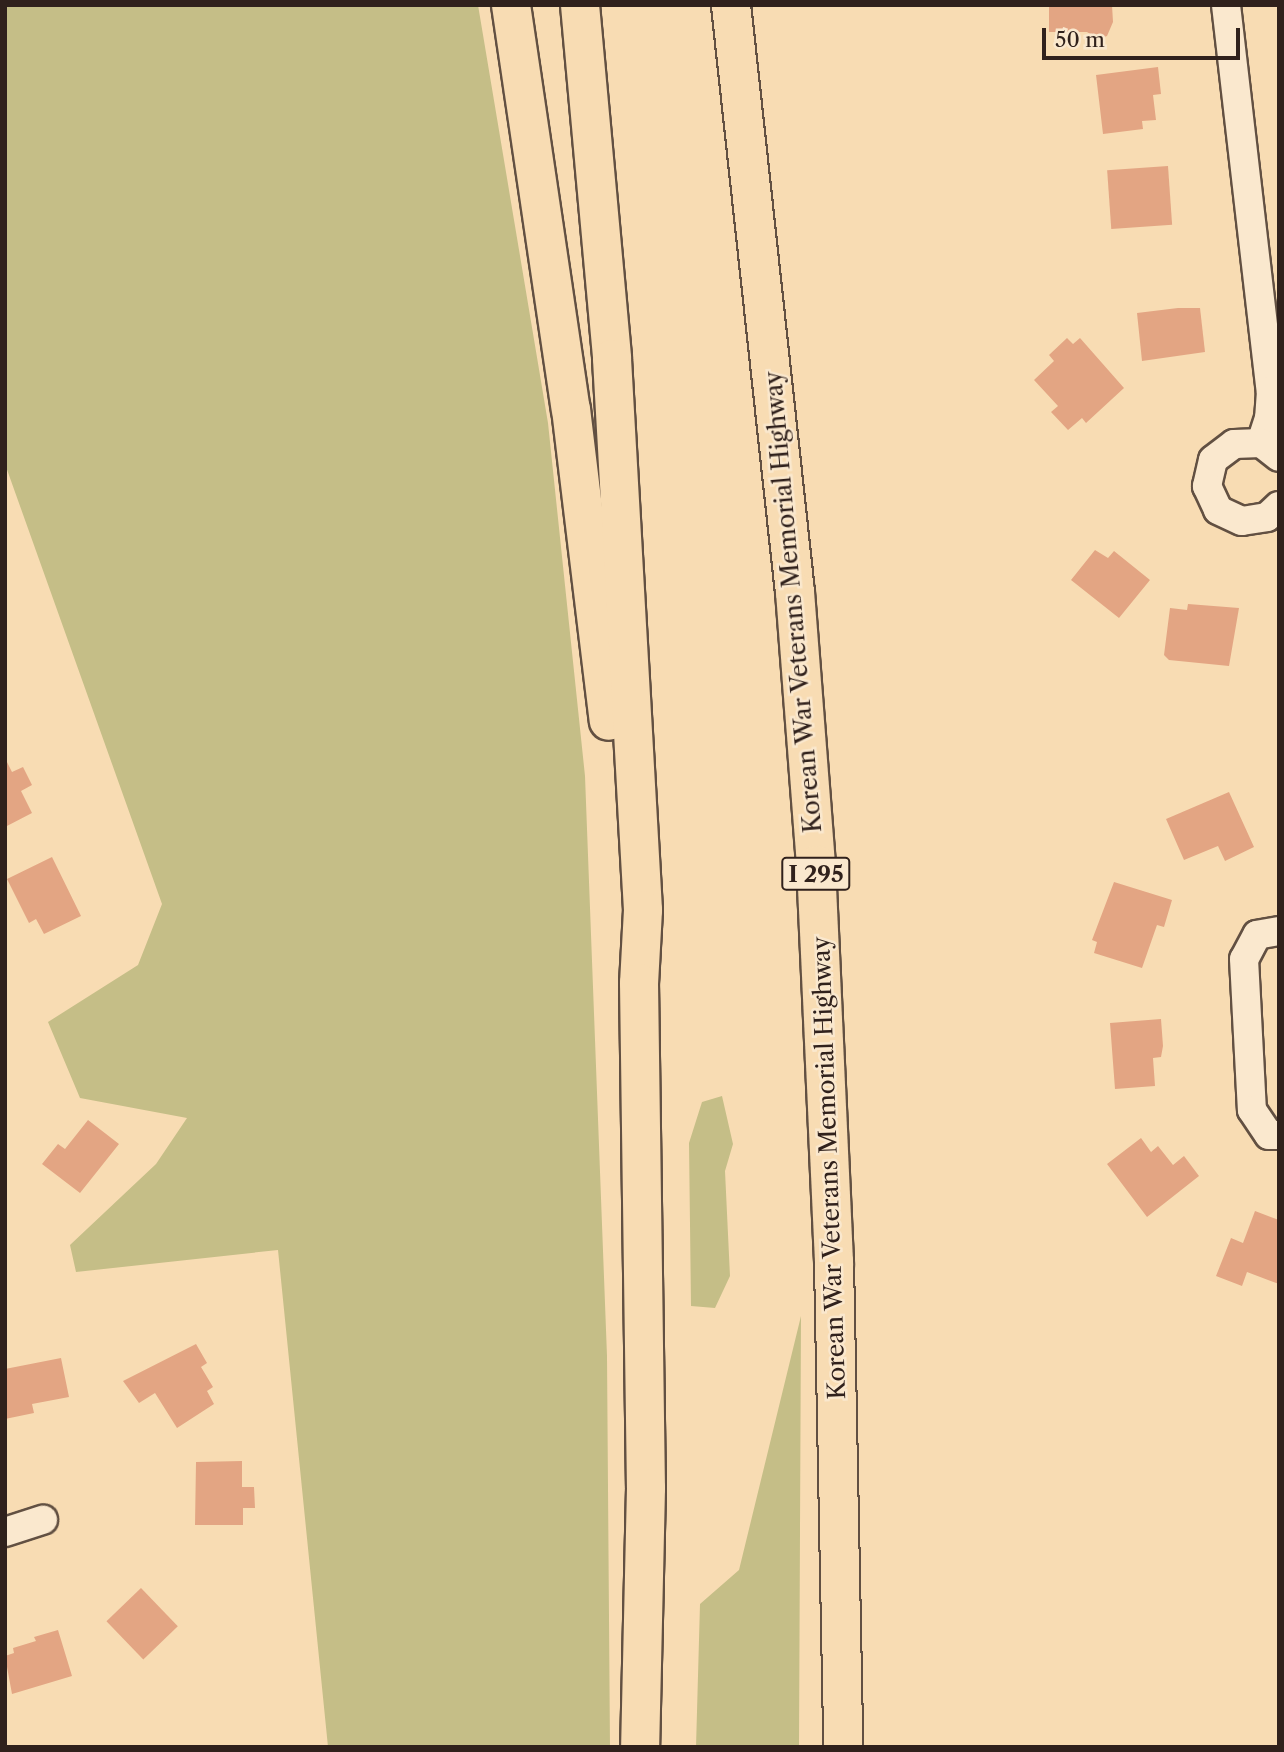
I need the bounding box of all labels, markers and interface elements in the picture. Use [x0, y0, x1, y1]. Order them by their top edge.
scale bar [1046, 14, 1244, 58]
text: 50 m [1055, 27, 1105, 52]
street label: Korean War Veterans Memorial Highway [758, 369, 828, 835]
road number: I 295 [781, 854, 851, 894]
street label: Korean War Veterans Memorial Highway [806, 935, 852, 1401]

